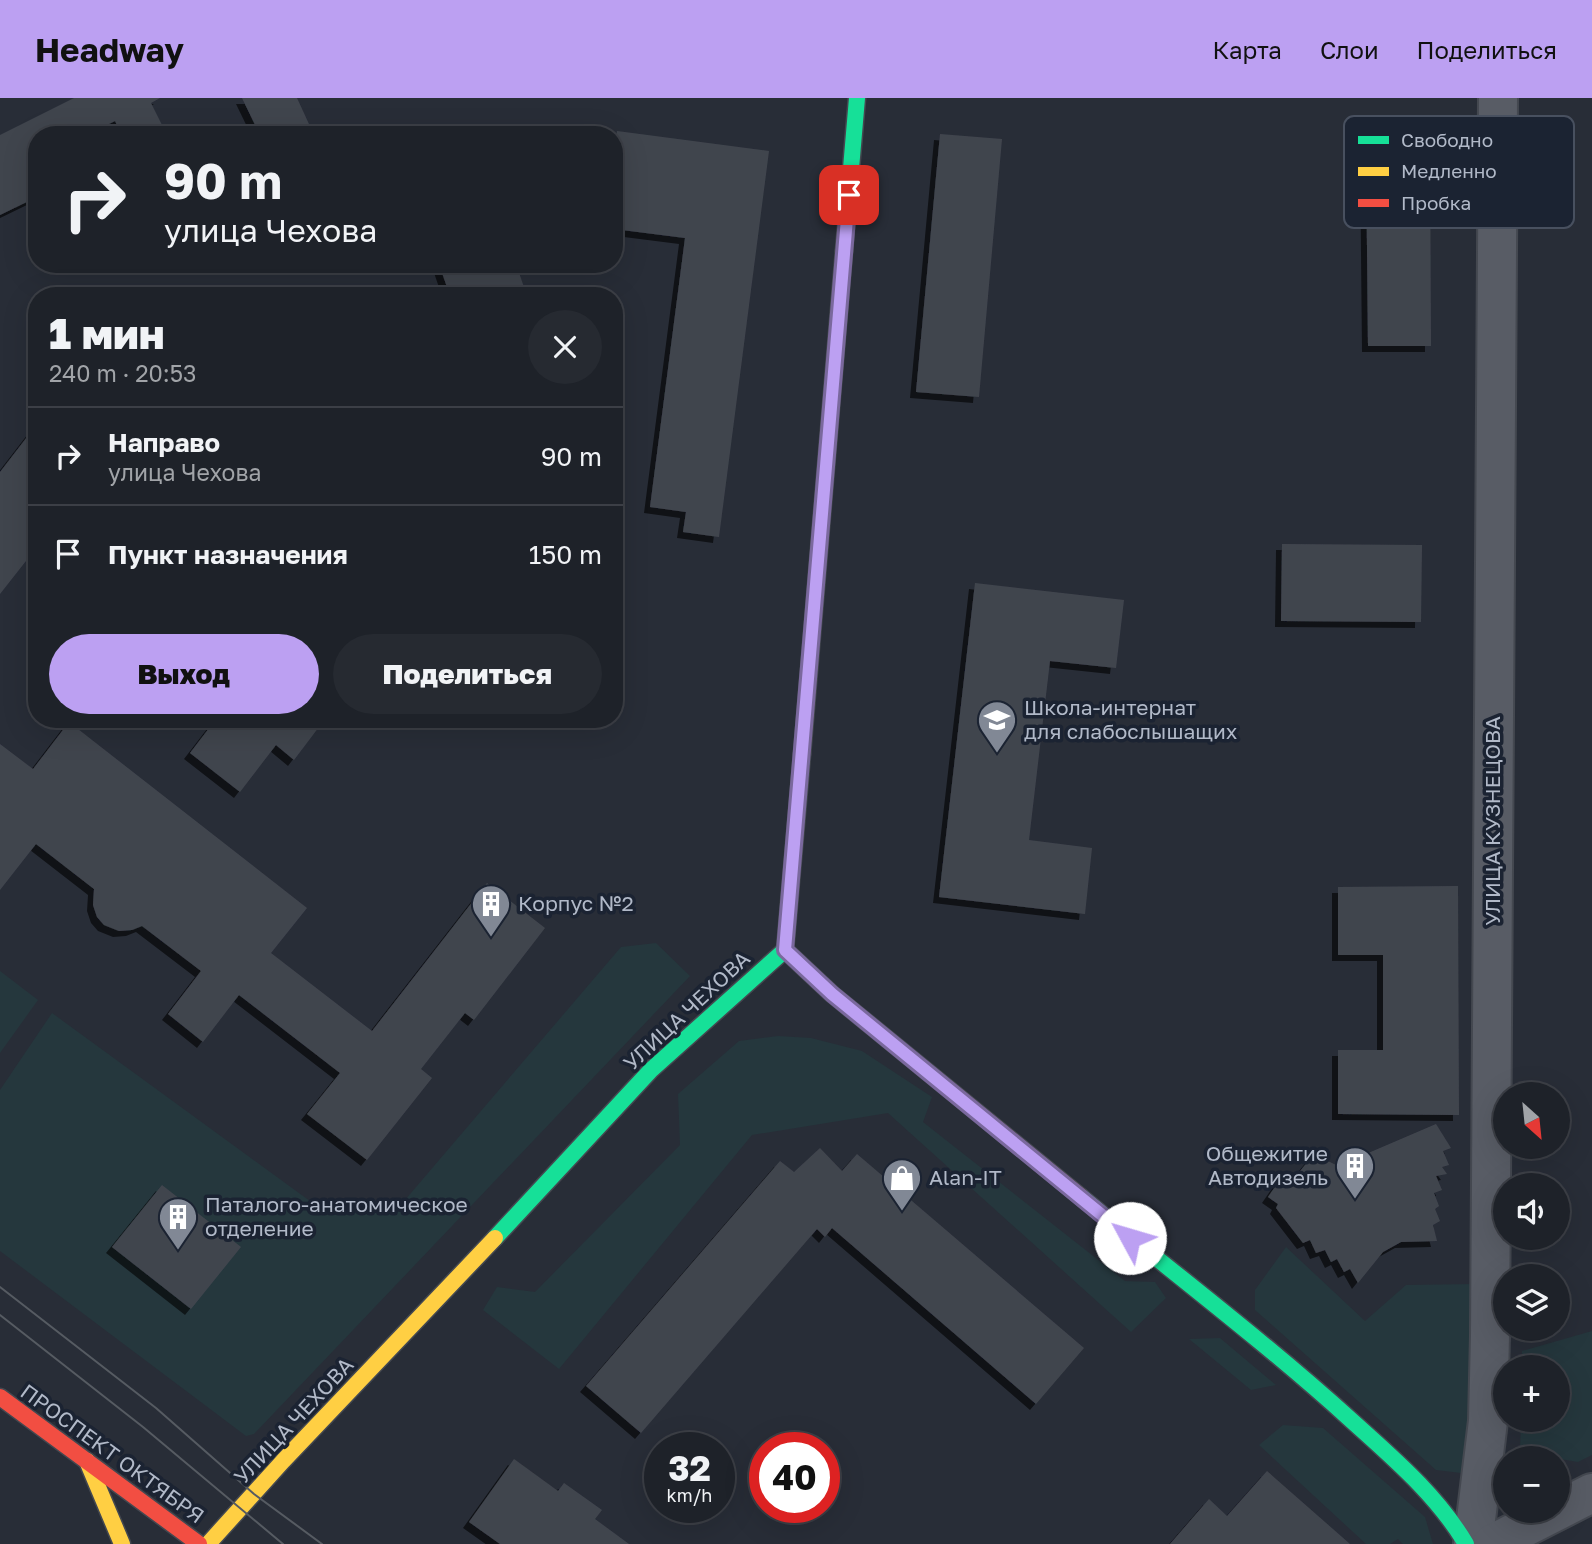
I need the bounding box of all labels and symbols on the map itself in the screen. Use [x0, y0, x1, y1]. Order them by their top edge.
legend [1344, 116, 1574, 228]
text: Свободно [1401, 128, 1493, 151]
text: Медленно [1401, 159, 1497, 182]
pin [819, 165, 879, 225]
text: Пробка [1401, 191, 1471, 214]
place label: Школа-интернат для слабослышащих [1024, 694, 1238, 744]
school or university icon: Школа-интернат для слабослышащих [976, 699, 1018, 754]
street label: УЛИЦА КУЗНЕЦОВА [1479, 716, 1505, 926]
building icon: Корпус №2 [470, 883, 512, 938]
place label: Корпус №2 [518, 890, 634, 916]
street label: УЛИЦА ЧЕХОВА [618, 945, 755, 1075]
north arrow [1493, 1082, 1570, 1158]
place label: Общежитие Автодизель [1206, 1140, 1328, 1190]
building icon: Общежитие Автодизель [1334, 1145, 1376, 1200]
shop icon: Alan-IT [881, 1157, 923, 1212]
place label: Alan-IT [929, 1164, 1002, 1190]
place label: Паталого-анатомическое отделение [205, 1191, 468, 1241]
building icon: Паталого-анатомическое отделение [157, 1196, 199, 1251]
position arrow [1093, 1201, 1167, 1275]
street label: УЛИЦА ЧЕХОВА [228, 1352, 358, 1489]
street label: ПРОСПЕКТ ОКТЯБРЯ [16, 1378, 209, 1528]
speed limit sign: 40 [749, 1432, 840, 1523]

